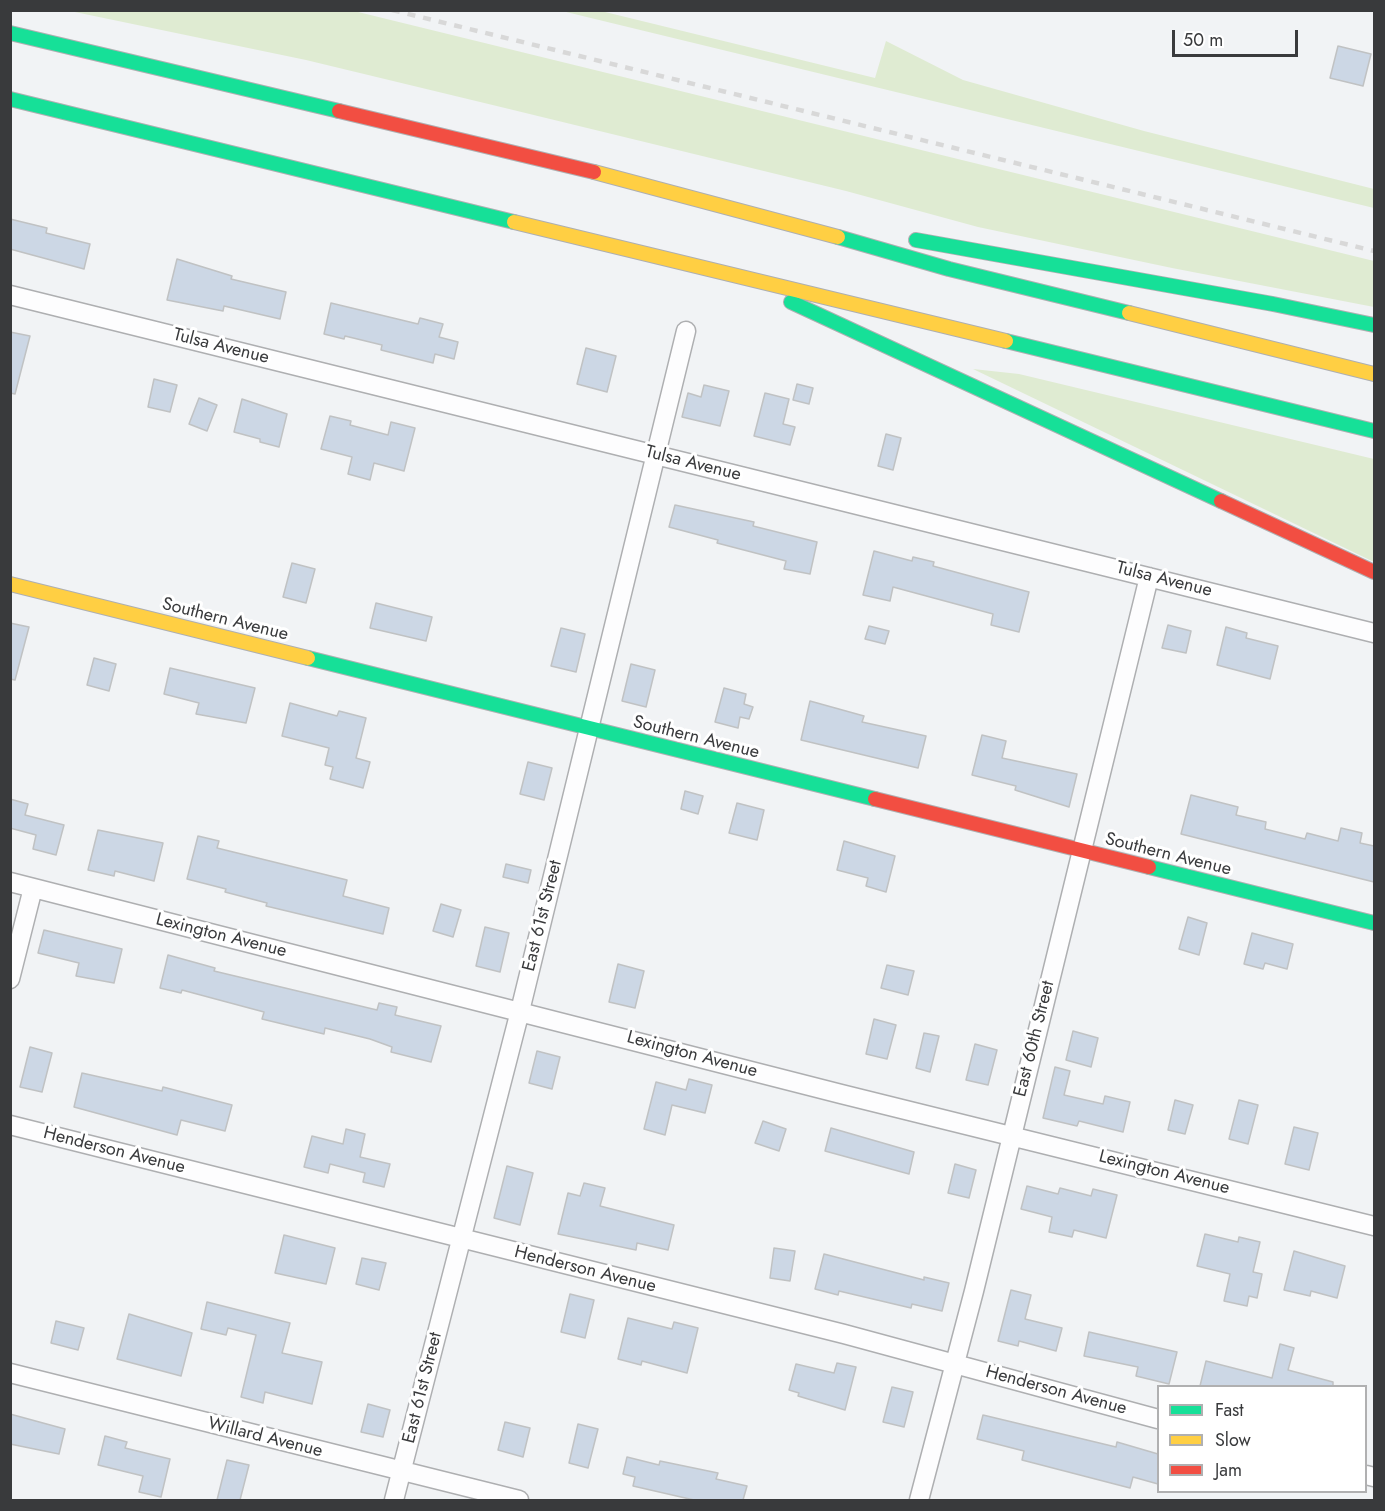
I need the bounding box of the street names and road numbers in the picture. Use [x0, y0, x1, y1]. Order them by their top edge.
street label: Tulsa Avenue [171, 325, 271, 369]
street label: Tulsa Avenue [643, 442, 743, 486]
street label: Tulsa Avenue [1114, 558, 1214, 602]
street label: Southern Avenue [160, 594, 290, 646]
street label: Southern Avenue [631, 712, 761, 764]
street label: Southern Avenue [1103, 829, 1233, 881]
street label: East 61st Street [519, 858, 567, 974]
street label: Lexington Avenue [153, 909, 289, 963]
street label: East 60th Street [1010, 979, 1060, 1099]
street label: Lexington Avenue [624, 1027, 760, 1083]
street label: Henderson Avenue [41, 1123, 187, 1179]
street label: Lexington Avenue [1096, 1146, 1232, 1200]
street label: Henderson Avenue [512, 1242, 658, 1298]
street label: East 61st Street [399, 1330, 447, 1446]
street label: Henderson Avenue [983, 1362, 1129, 1420]
street label: Willard Avenue [205, 1413, 325, 1463]

